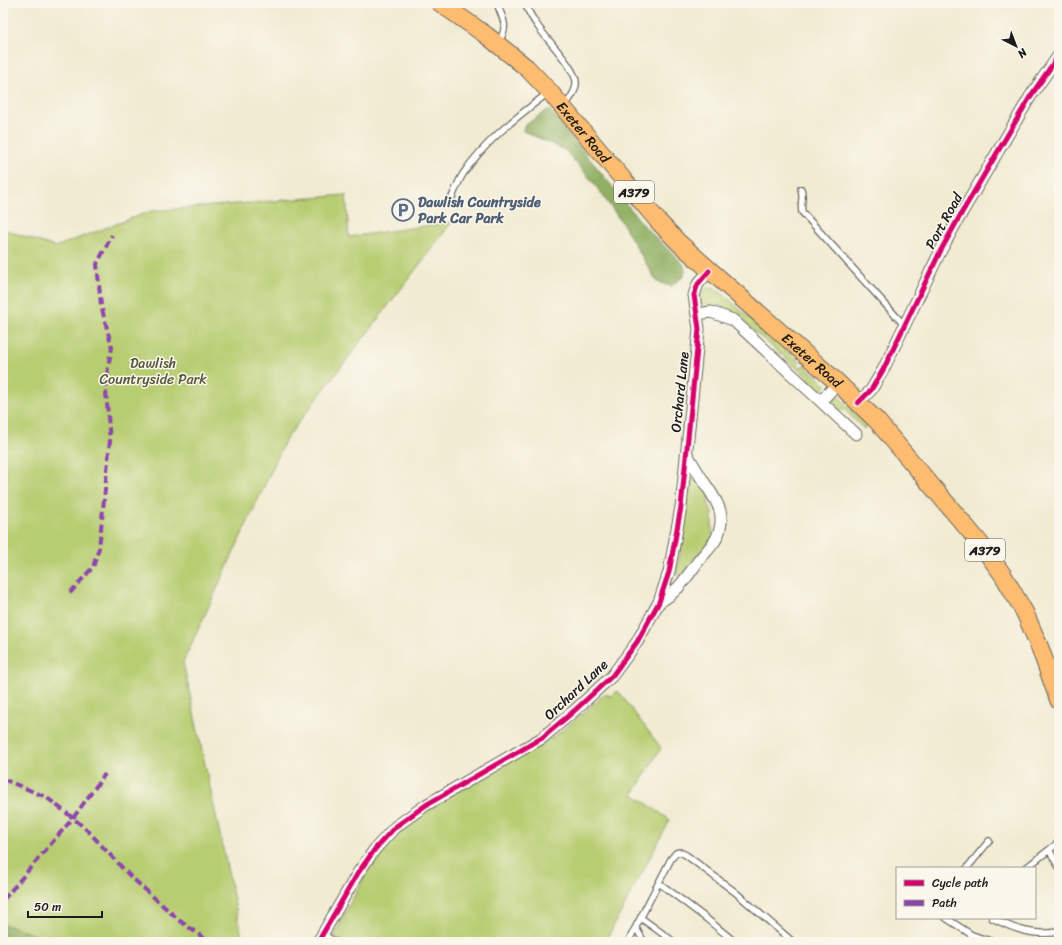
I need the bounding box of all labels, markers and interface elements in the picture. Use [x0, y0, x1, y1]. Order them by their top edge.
north arrow [996, 26, 1036, 66]
text: N [1013, 43, 1032, 63]
street label: Exeter Road [550, 95, 618, 170]
road number: A379 [614, 181, 654, 203]
street label: Port Road [918, 187, 971, 254]
place label: Dawlish Countryside Park Car Park [418, 190, 541, 231]
parking icon: Dawlish Countryside Park Car Park [390, 197, 416, 223]
street label: Exeter Road [776, 326, 850, 395]
street label: Orchard Lane [663, 350, 697, 433]
park label: Dawlish Countryside Park [99, 351, 207, 392]
road number: A379 [965, 539, 1005, 561]
street label: Orchard Lane [538, 653, 614, 727]
legend [896, 867, 1036, 919]
text: Cycle path [932, 872, 988, 894]
text: Path [932, 892, 957, 914]
scale bar [28, 893, 102, 919]
text: 50 m [34, 896, 61, 918]

